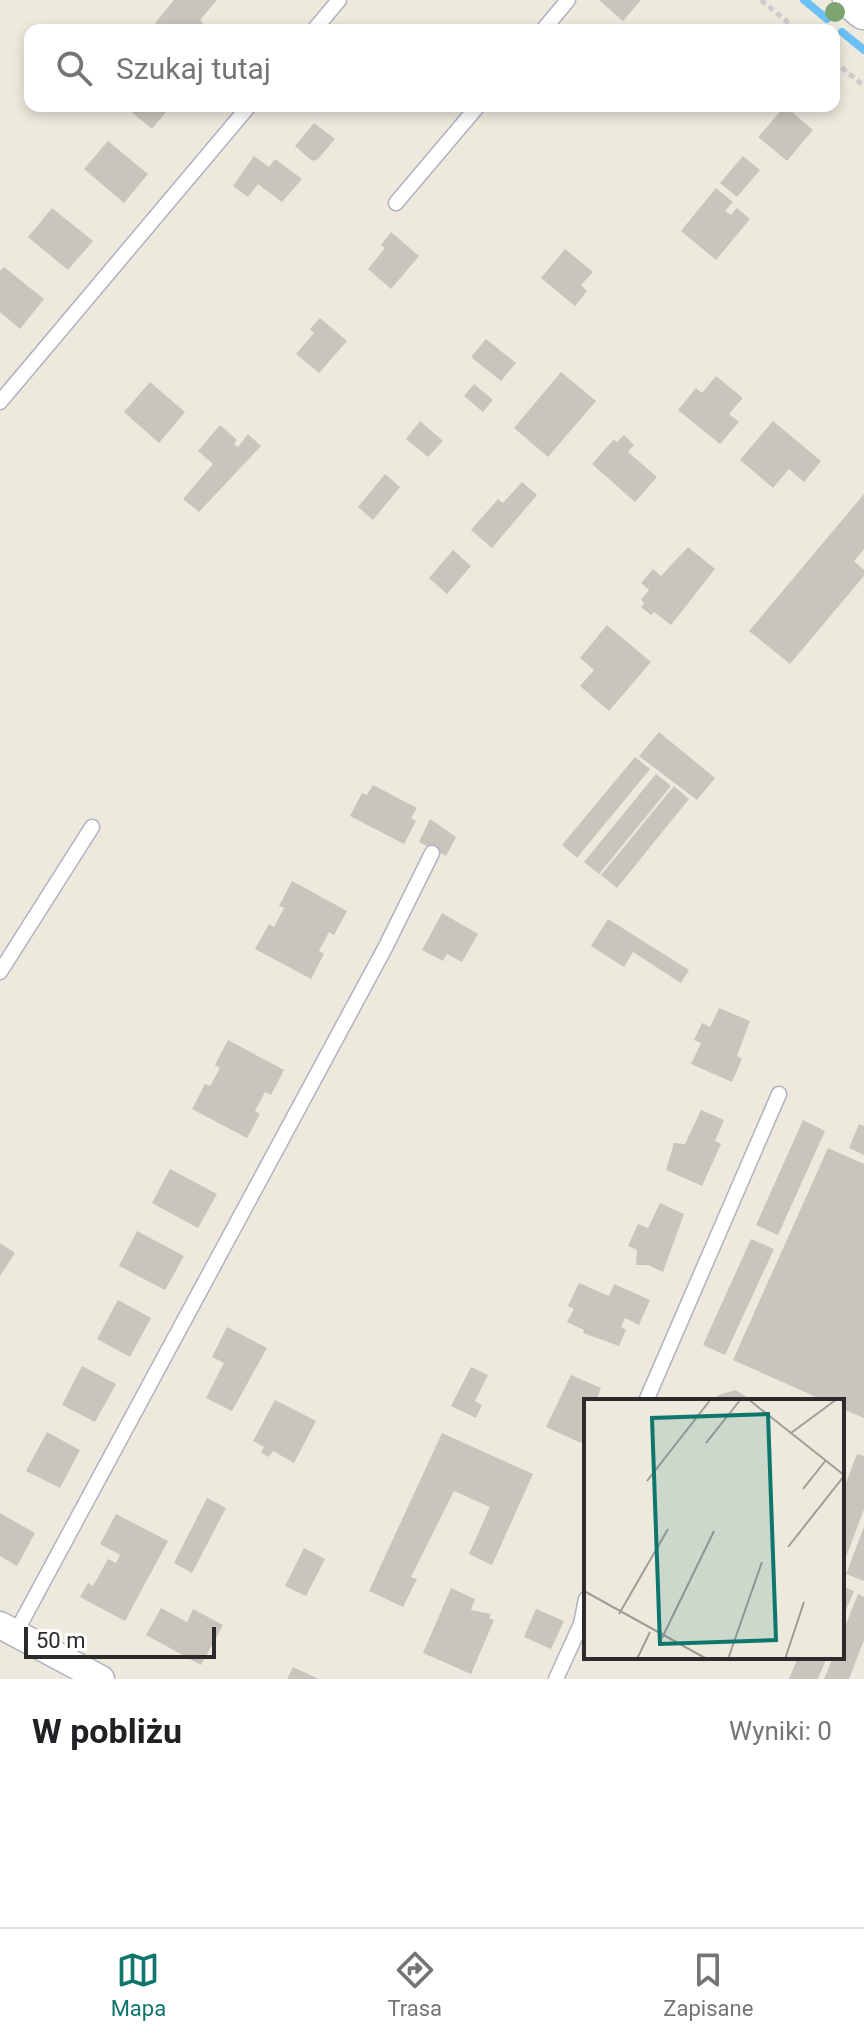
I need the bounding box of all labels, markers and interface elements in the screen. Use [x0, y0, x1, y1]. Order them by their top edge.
search box [24, 24, 840, 112]
icon: search [52, 46, 96, 90]
text: Szukaj tutaj [116, 51, 271, 86]
inset map [584, 1399, 844, 1659]
scale bar [24, 1623, 216, 1659]
text: 50 m [36, 1628, 85, 1653]
text: W pobliżu [32, 1711, 182, 1751]
text: Wyniki: 0 [729, 1716, 832, 1746]
tab: Mapa [111, 1948, 166, 2021]
tab: Trasa [387, 1948, 442, 2021]
tab: Zapisane [663, 1948, 753, 2021]

